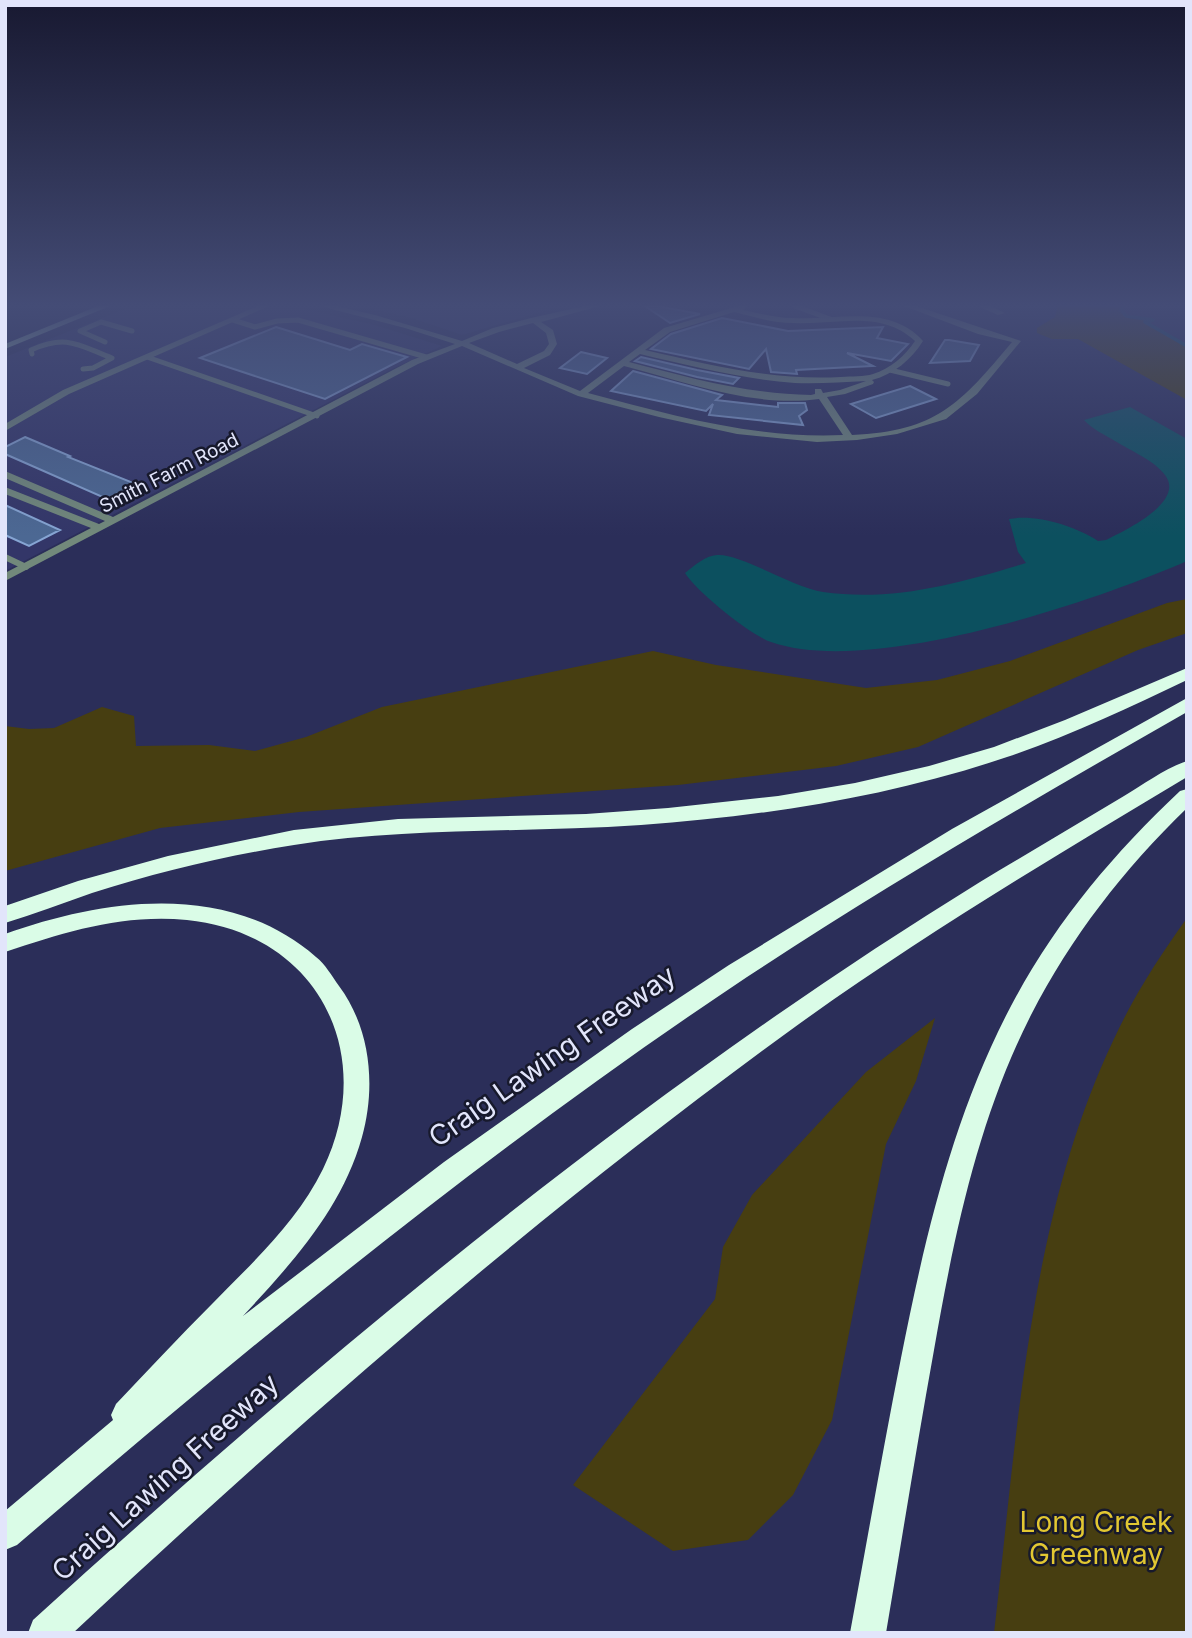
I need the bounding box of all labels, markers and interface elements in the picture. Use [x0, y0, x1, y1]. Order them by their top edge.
street label: Smith Farm Road [96, 428, 242, 518]
street label: Craig Lawing Freeway [422, 958, 682, 1154]
street label: Craig Lawing Freeway [45, 1366, 285, 1588]
park label: Long Creek Greenway [1020, 1505, 1172, 1571]

